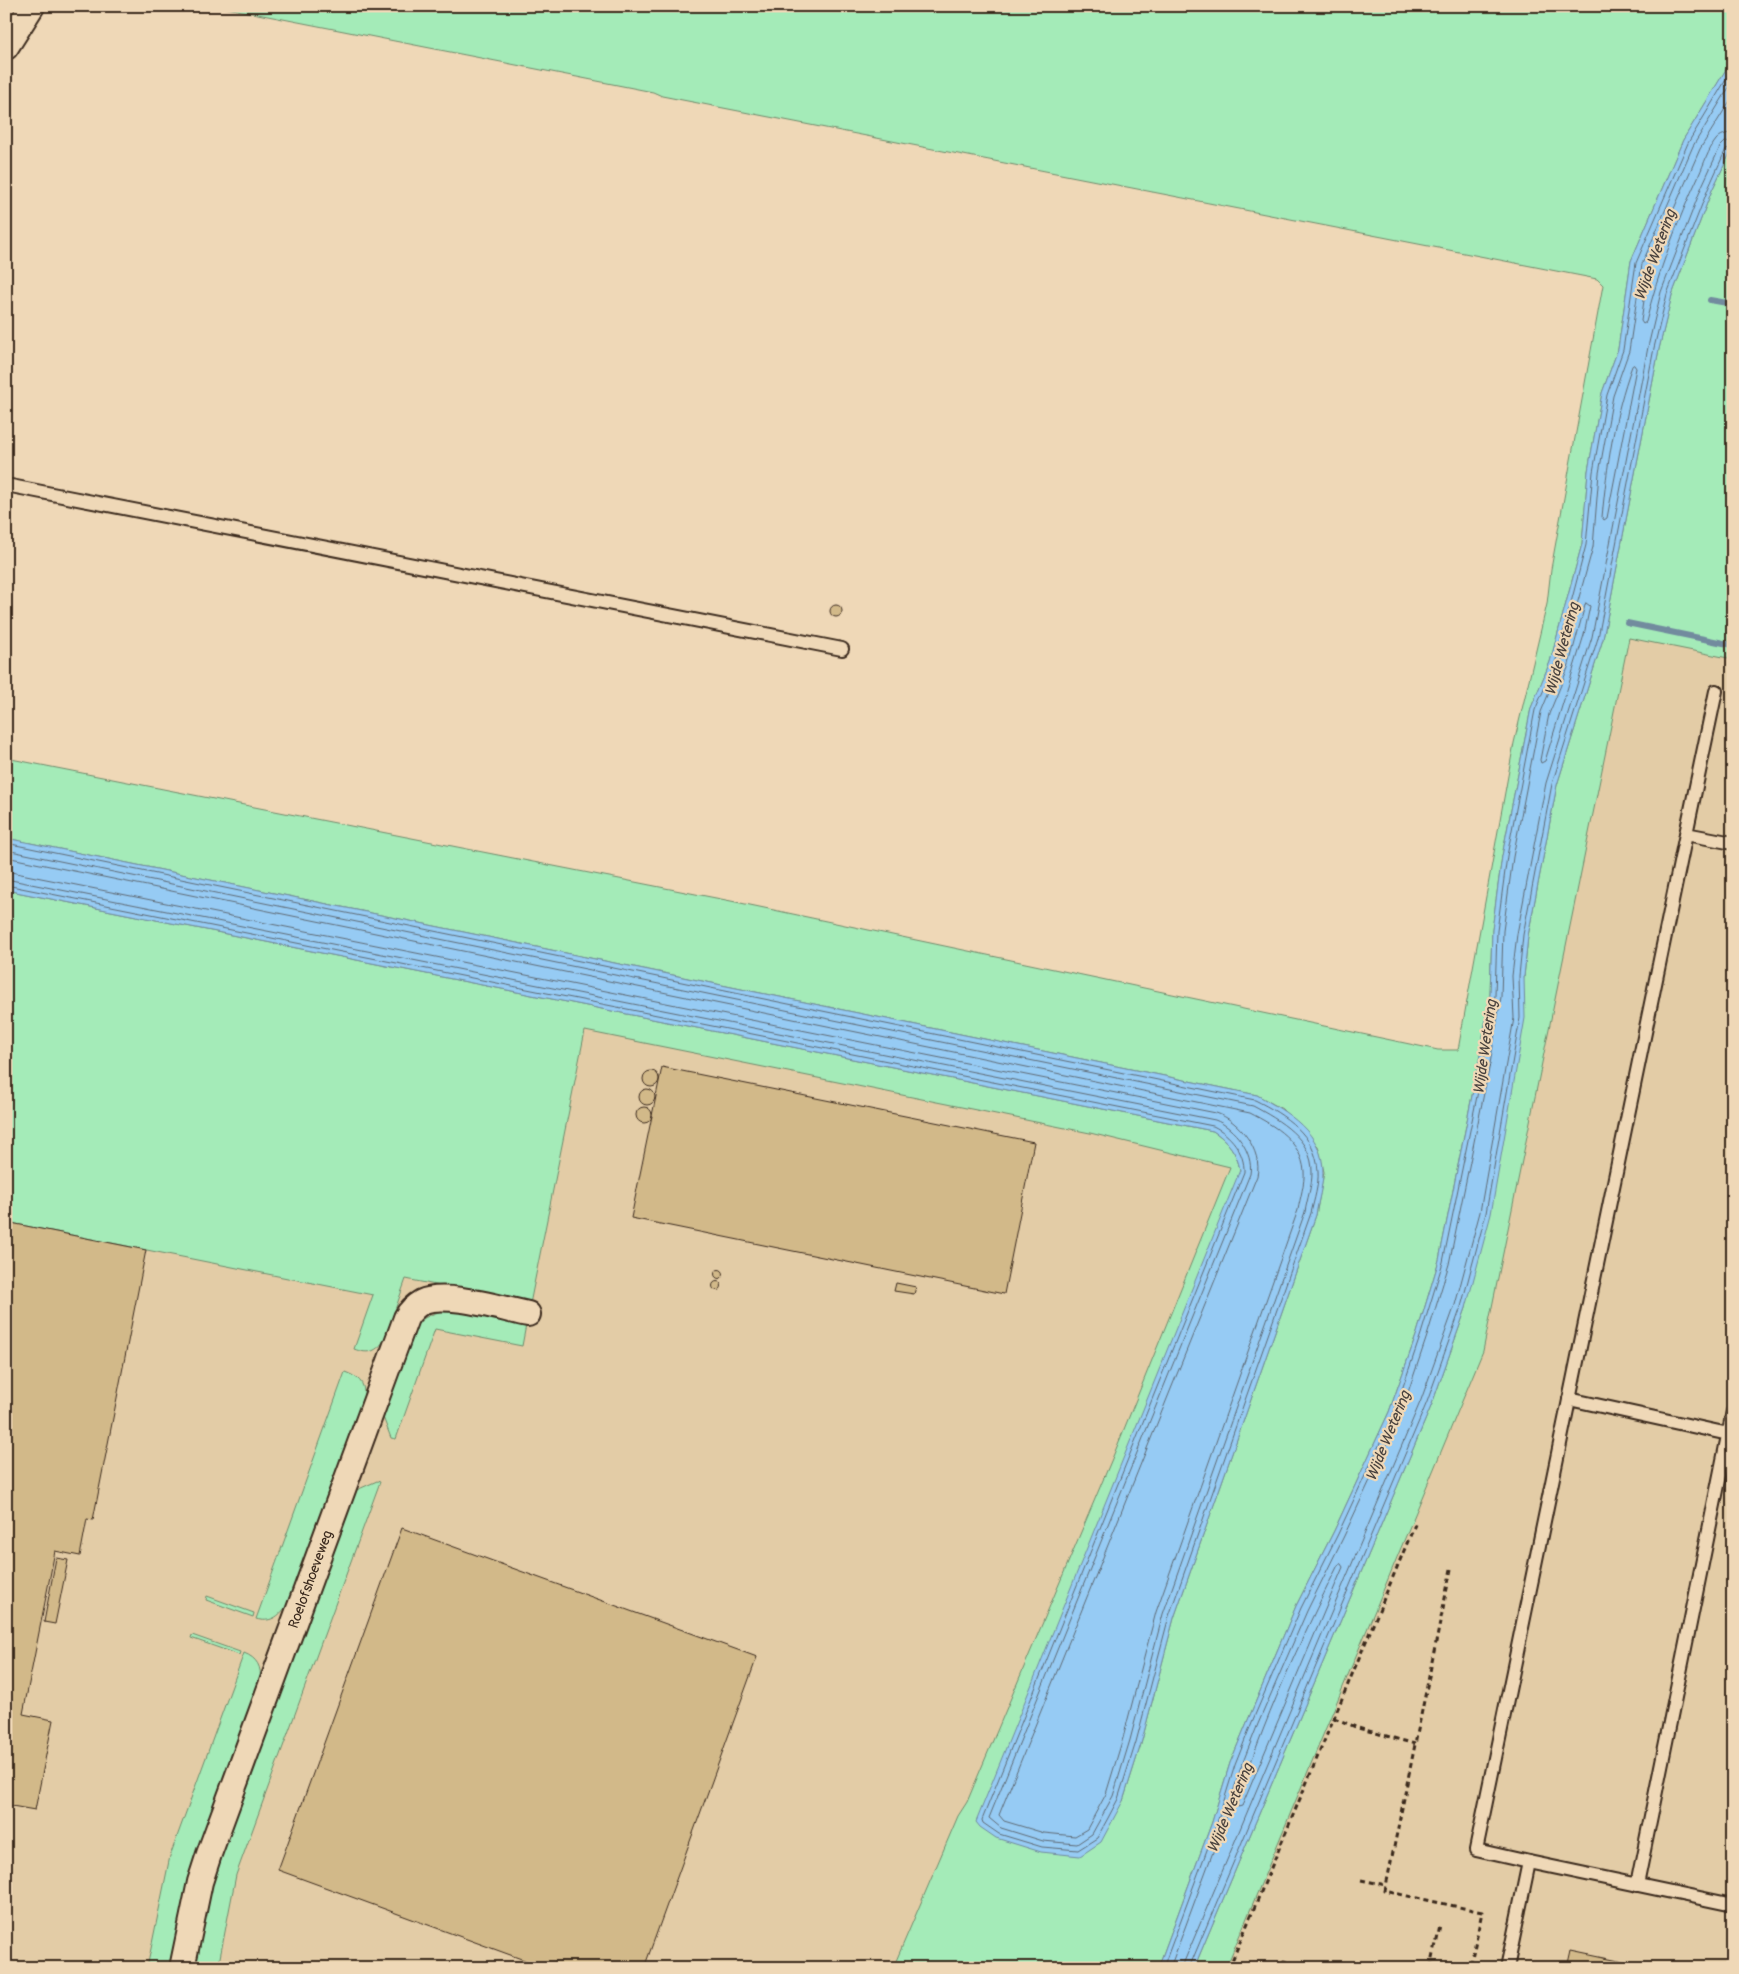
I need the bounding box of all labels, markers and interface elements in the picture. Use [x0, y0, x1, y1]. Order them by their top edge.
water label: Wijde Wetering [1630, 206, 1681, 303]
water label: Wijde Wetering [1541, 599, 1584, 697]
water label: Wijde Wetering [1469, 997, 1502, 1095]
water label: Wijde Wetering [1362, 1387, 1416, 1484]
street label: Roelofshoeveweg [285, 1528, 336, 1631]
water label: Wijde Wetering [1203, 1759, 1258, 1856]

